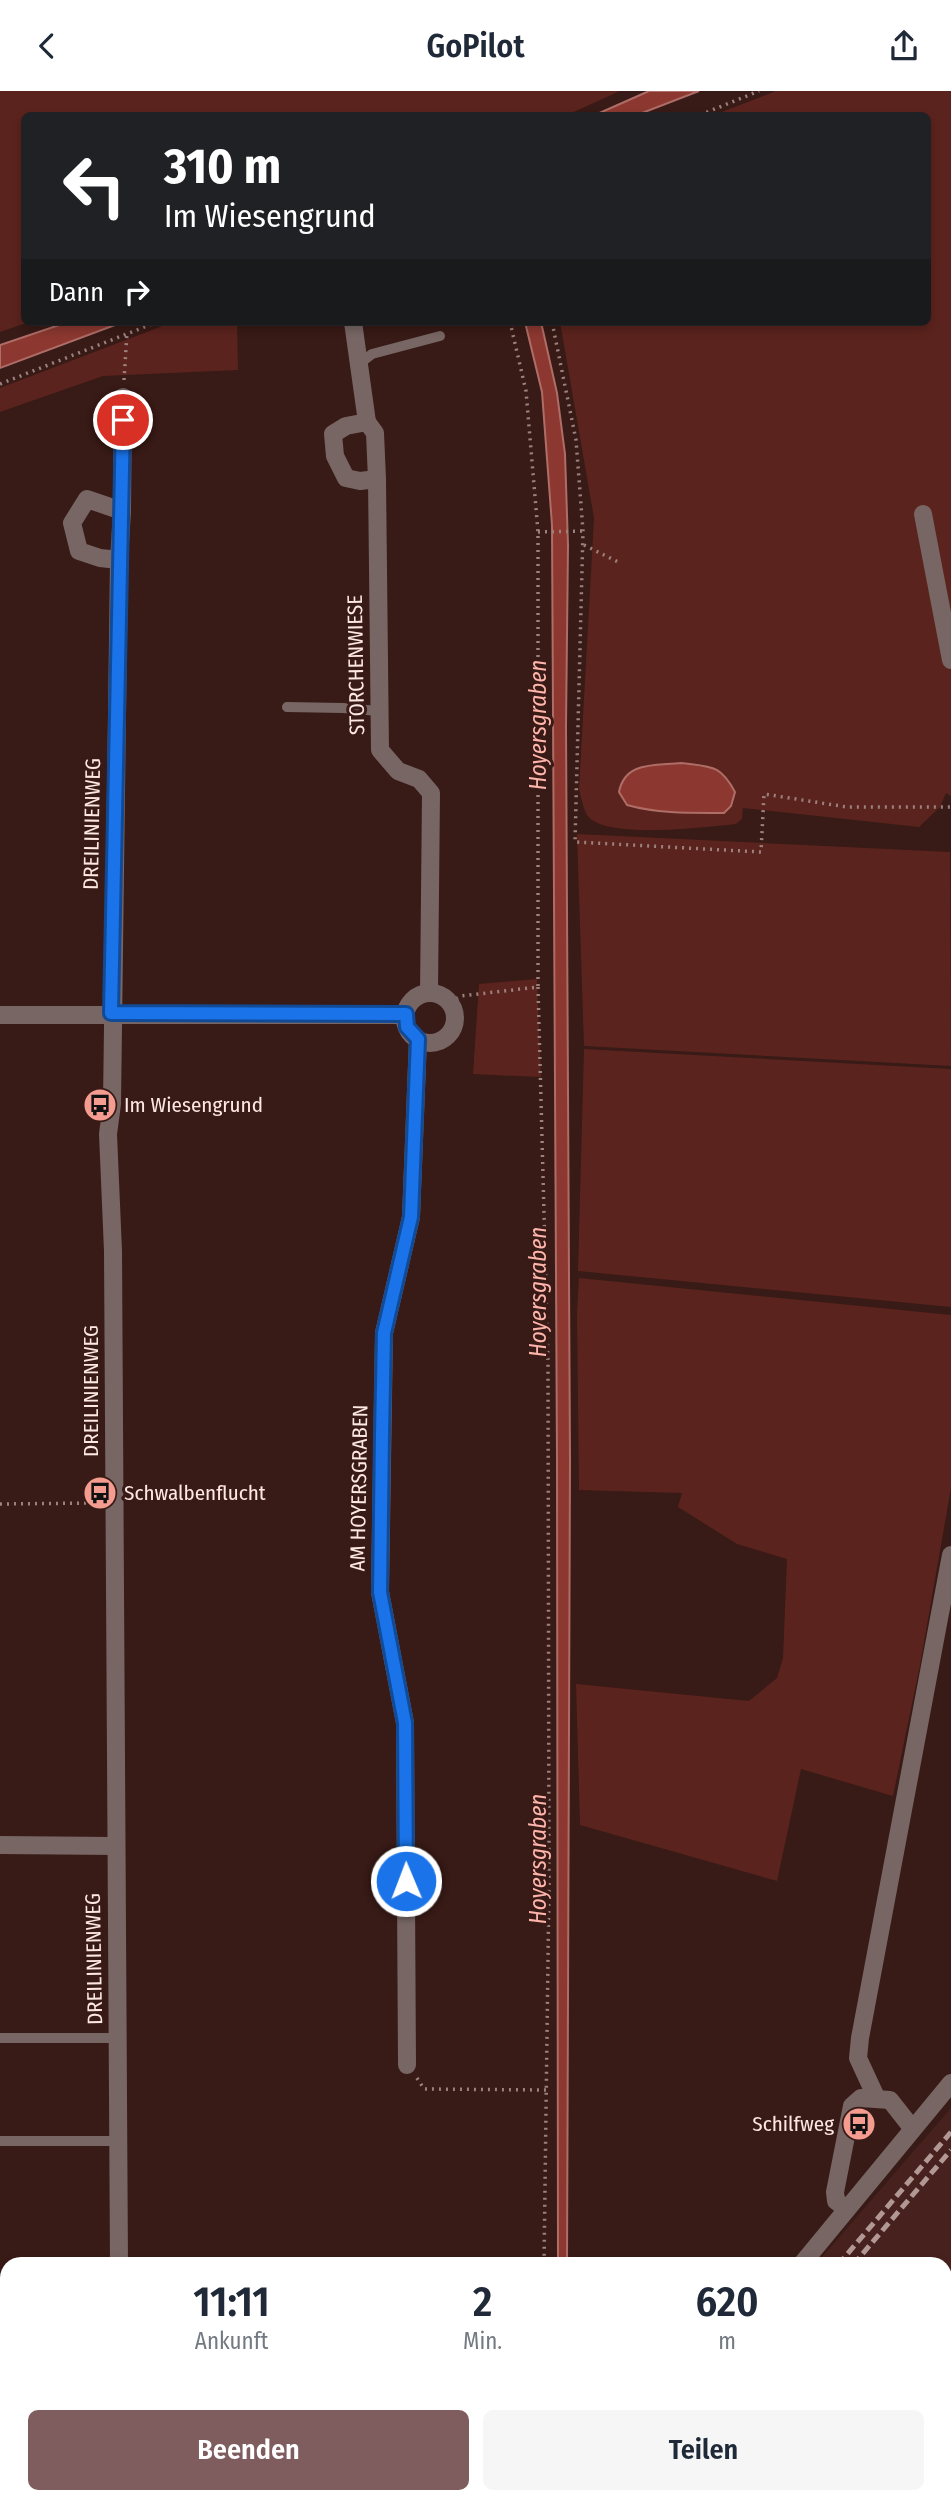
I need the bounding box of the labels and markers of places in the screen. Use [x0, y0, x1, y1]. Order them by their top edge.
pin [93, 390, 153, 450]
bus stop icon: Im Wiesengrund [81, 1086, 119, 1124]
place label: Im Wiesengrund [124, 1092, 263, 1118]
bus stop icon: Schwalbenflucht [81, 1474, 119, 1512]
place label: Schwalbenflucht [124, 1480, 266, 1506]
bus stop icon: Schilfweg [840, 2105, 878, 2143]
place label: Schilfweg [752, 2111, 834, 2137]

